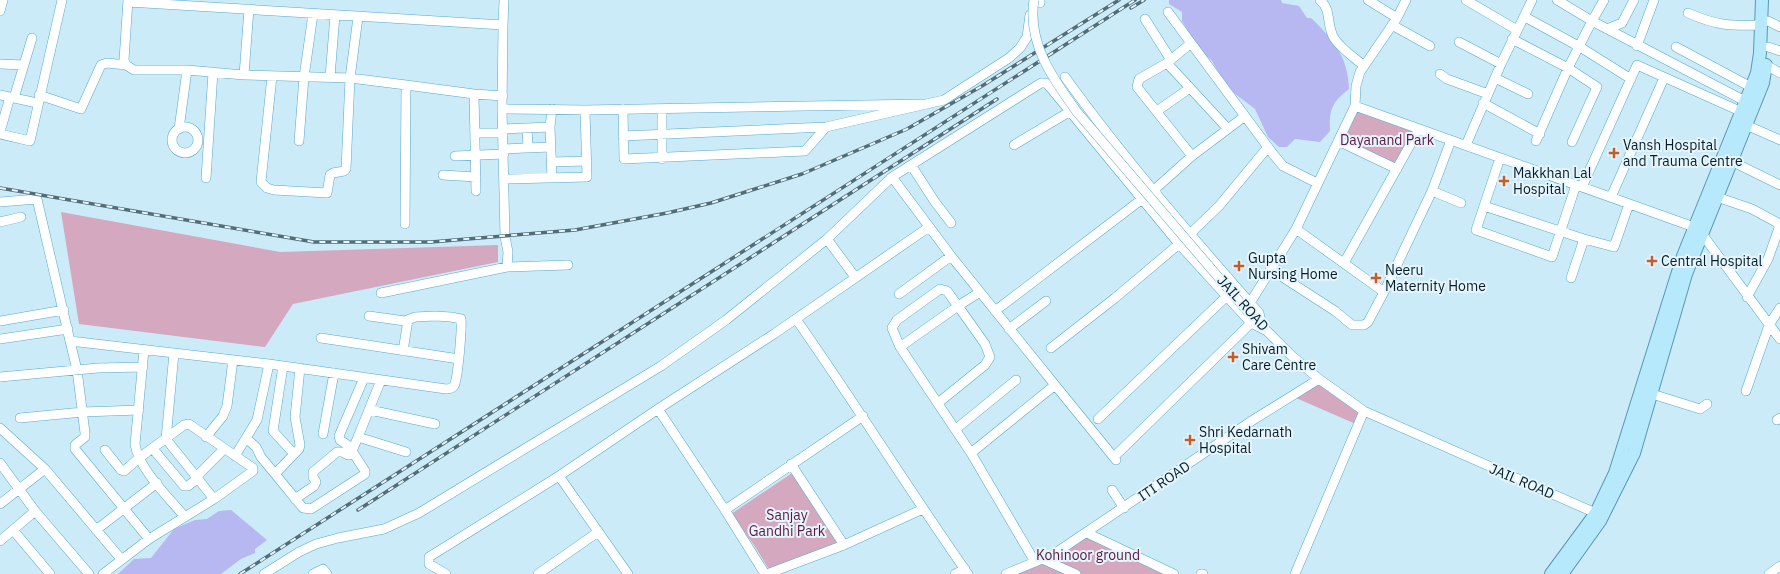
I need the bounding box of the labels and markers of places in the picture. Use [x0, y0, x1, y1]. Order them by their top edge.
place label: Vansh Hospital and Trauma Centre [1623, 136, 1743, 170]
marker: Vansh Hospital and Trauma Centre [1608, 147, 1620, 159]
place label: Makkhan Lal Hospital [1513, 164, 1592, 198]
marker: Makkhan Lal Hospital [1498, 175, 1510, 187]
place label: Gupta Nursing Home [1248, 249, 1338, 283]
place label: Central Hospital [1661, 252, 1762, 270]
marker: Central Hospital [1646, 255, 1658, 267]
marker: Gupta Nursing Home [1233, 260, 1245, 272]
place label: Neeru Maternity Home [1385, 261, 1486, 295]
marker: Neeru Maternity Home [1370, 272, 1382, 284]
place label: Shivam Care Centre [1242, 340, 1317, 374]
marker: Shivam Care Centre [1227, 351, 1239, 363]
place label: Shri Kedarnath Hospital [1199, 423, 1292, 457]
marker: Shri Kedarnath Hospital [1184, 434, 1196, 446]

